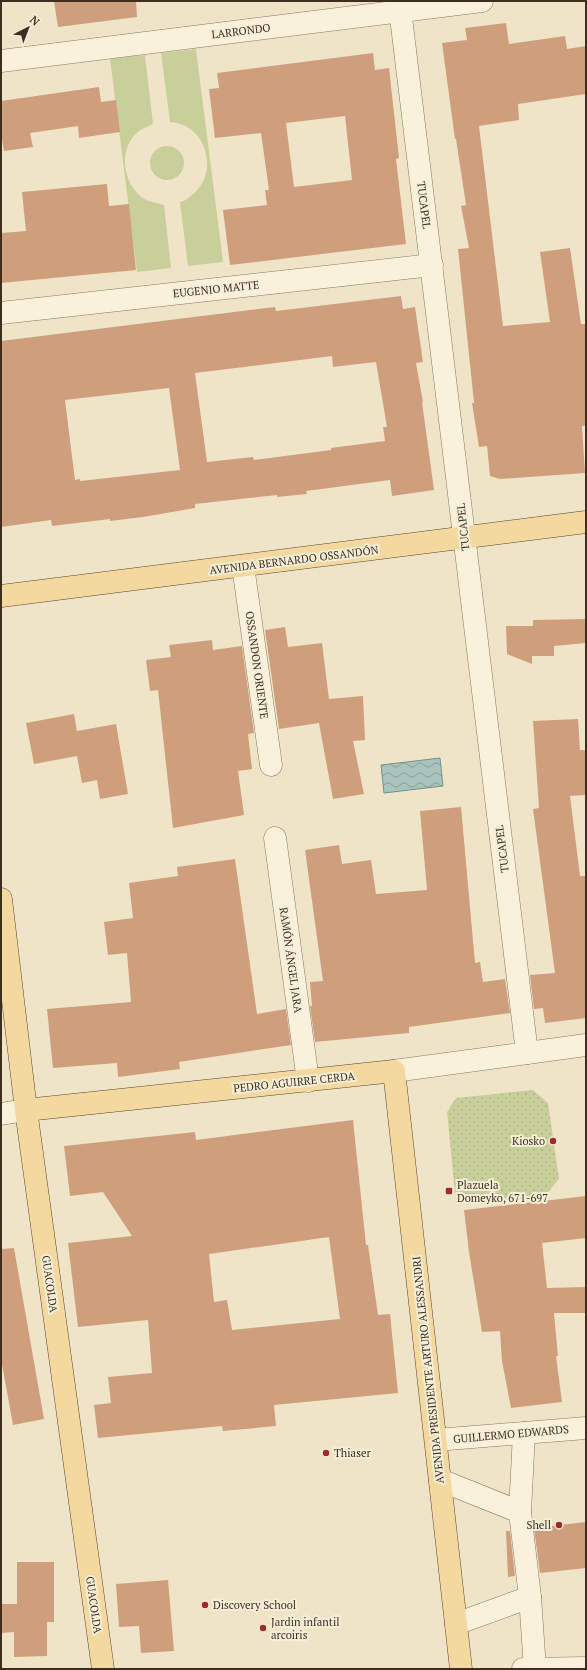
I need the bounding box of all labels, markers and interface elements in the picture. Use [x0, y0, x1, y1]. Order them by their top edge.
north arrow [8, 8, 48, 48]
text: N [27, 13, 43, 29]
street label: LARRONDO [211, 20, 271, 42]
street label: TUCAPEL [414, 181, 434, 229]
street label: EUGENIO MATTE [172, 278, 260, 300]
street label: TUCAPEL [454, 503, 472, 551]
street label: AVENIDA BERNARDO OSSANDÓN [209, 543, 379, 577]
street label: OSSANDON ORIENTE [242, 610, 272, 720]
street label: TUCAPEL [492, 825, 512, 873]
street label: RAMÓN ÁNGEL JARA [277, 906, 305, 1014]
street label: PEDRO AGUIRRE CERDA [233, 1069, 356, 1095]
place label: Kiosko [512, 1134, 545, 1148]
marker: Kiosko [548, 1136, 558, 1146]
place label: Plazuela Domeyko, 671-697 [457, 1178, 548, 1205]
marker: Plazuela Domeyko, 671-697 [444, 1186, 454, 1196]
street label: GUACOLDA [39, 1255, 61, 1314]
street label: AVENIDA PRESIDENTE ARTURO ALESSANDRI [409, 1256, 447, 1484]
street label: GUILLERMO EDWARDS [453, 1422, 569, 1446]
place label: Thiaser [334, 1446, 371, 1460]
marker: Thiaser [321, 1448, 331, 1458]
place label: Shell [526, 1518, 551, 1532]
marker: Shell [554, 1520, 564, 1530]
street label: GUACOLDA [83, 1576, 105, 1635]
place label: Discovery School [213, 1598, 296, 1612]
marker: Discovery School [200, 1600, 210, 1610]
place label: Jardin infantil arcoiris [271, 1615, 340, 1642]
marker: Jardin infantil arcoiris [258, 1623, 268, 1633]

